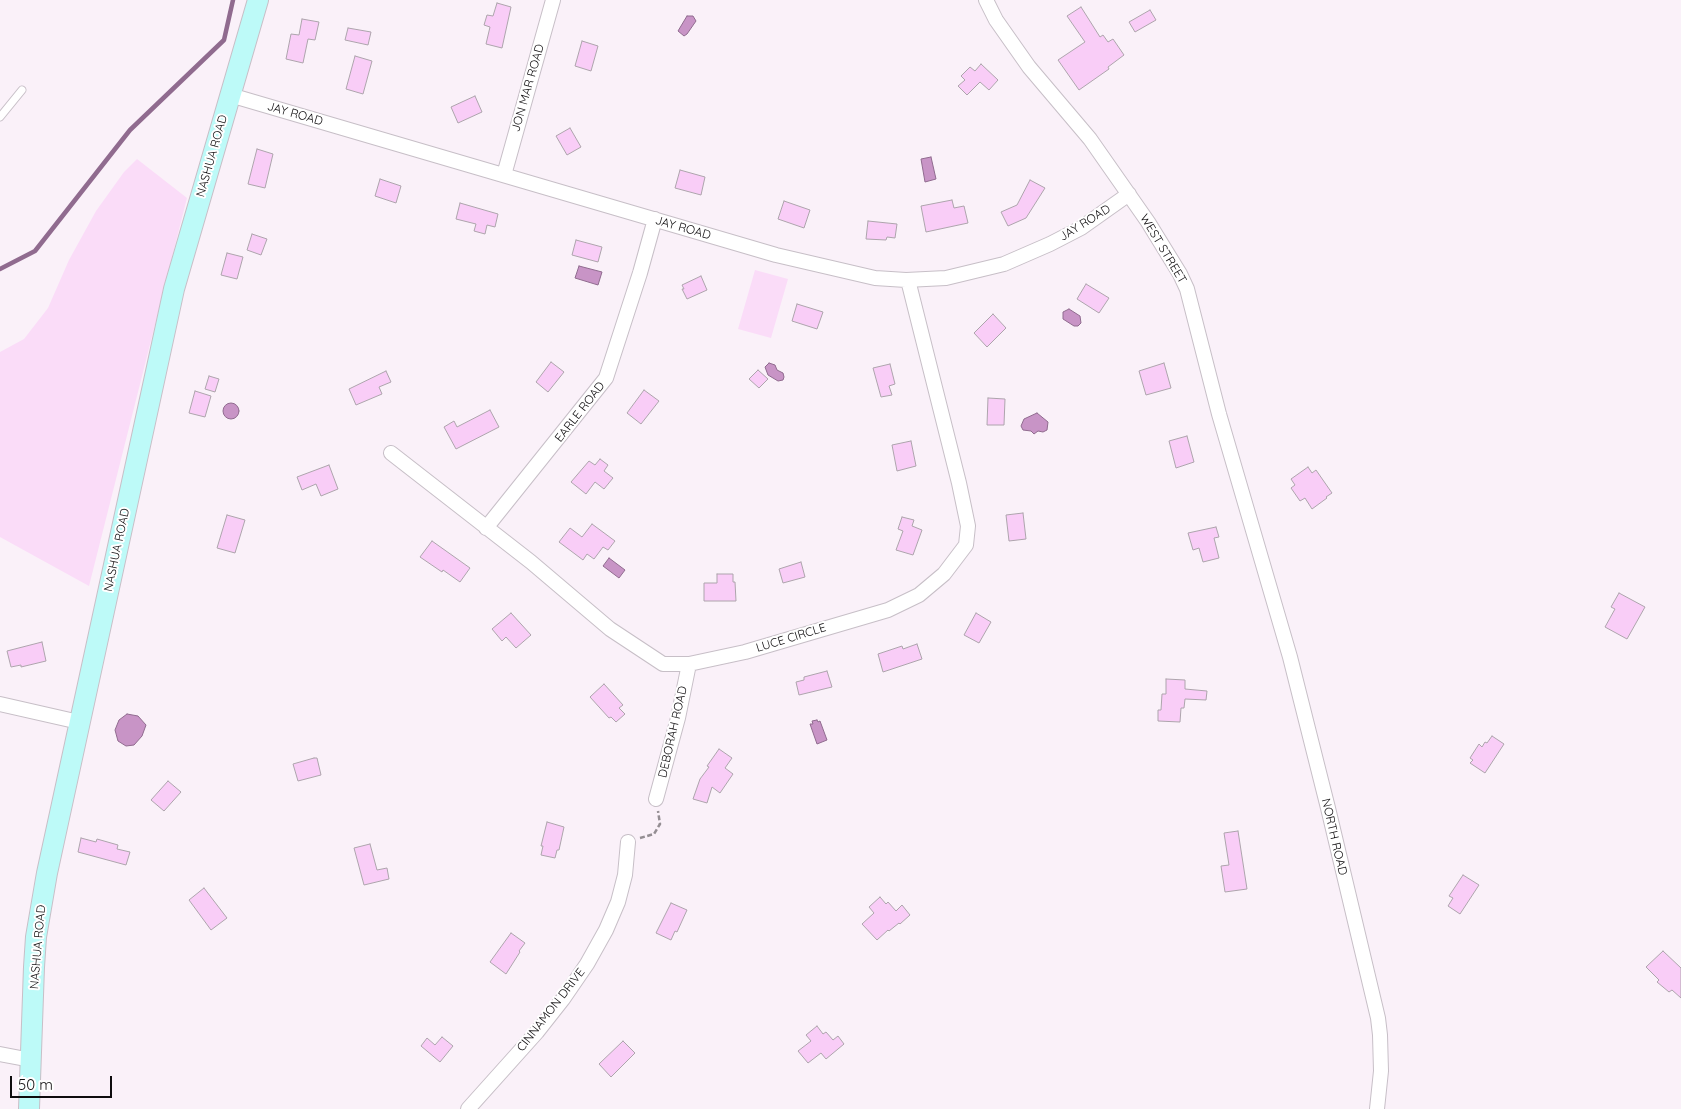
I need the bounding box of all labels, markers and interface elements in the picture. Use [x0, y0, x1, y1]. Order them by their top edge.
street label: JON MAR ROAD [509, 43, 547, 133]
street label: JAY ROAD [265, 99, 325, 129]
street label: NASHUA ROAD [193, 113, 231, 199]
street label: JAY ROAD [1057, 202, 1113, 244]
street label: WEST STREET [1137, 212, 1189, 286]
street label: JAY ROAD [653, 213, 713, 243]
street label: EARLE ROAD [552, 379, 608, 445]
street label: NASHUA ROAD [101, 507, 133, 593]
street label: LUCE CIRCLE [754, 621, 828, 655]
street label: DEBORAH ROAD [655, 685, 691, 779]
street label: NORTH ROAD [1318, 797, 1350, 877]
street label: NASHUA ROAD [27, 904, 49, 990]
street label: CINNAMON DRIVE [514, 966, 588, 1054]
scale bar [12, 1066, 115, 1098]
text: 50 m [18, 1075, 53, 1094]

